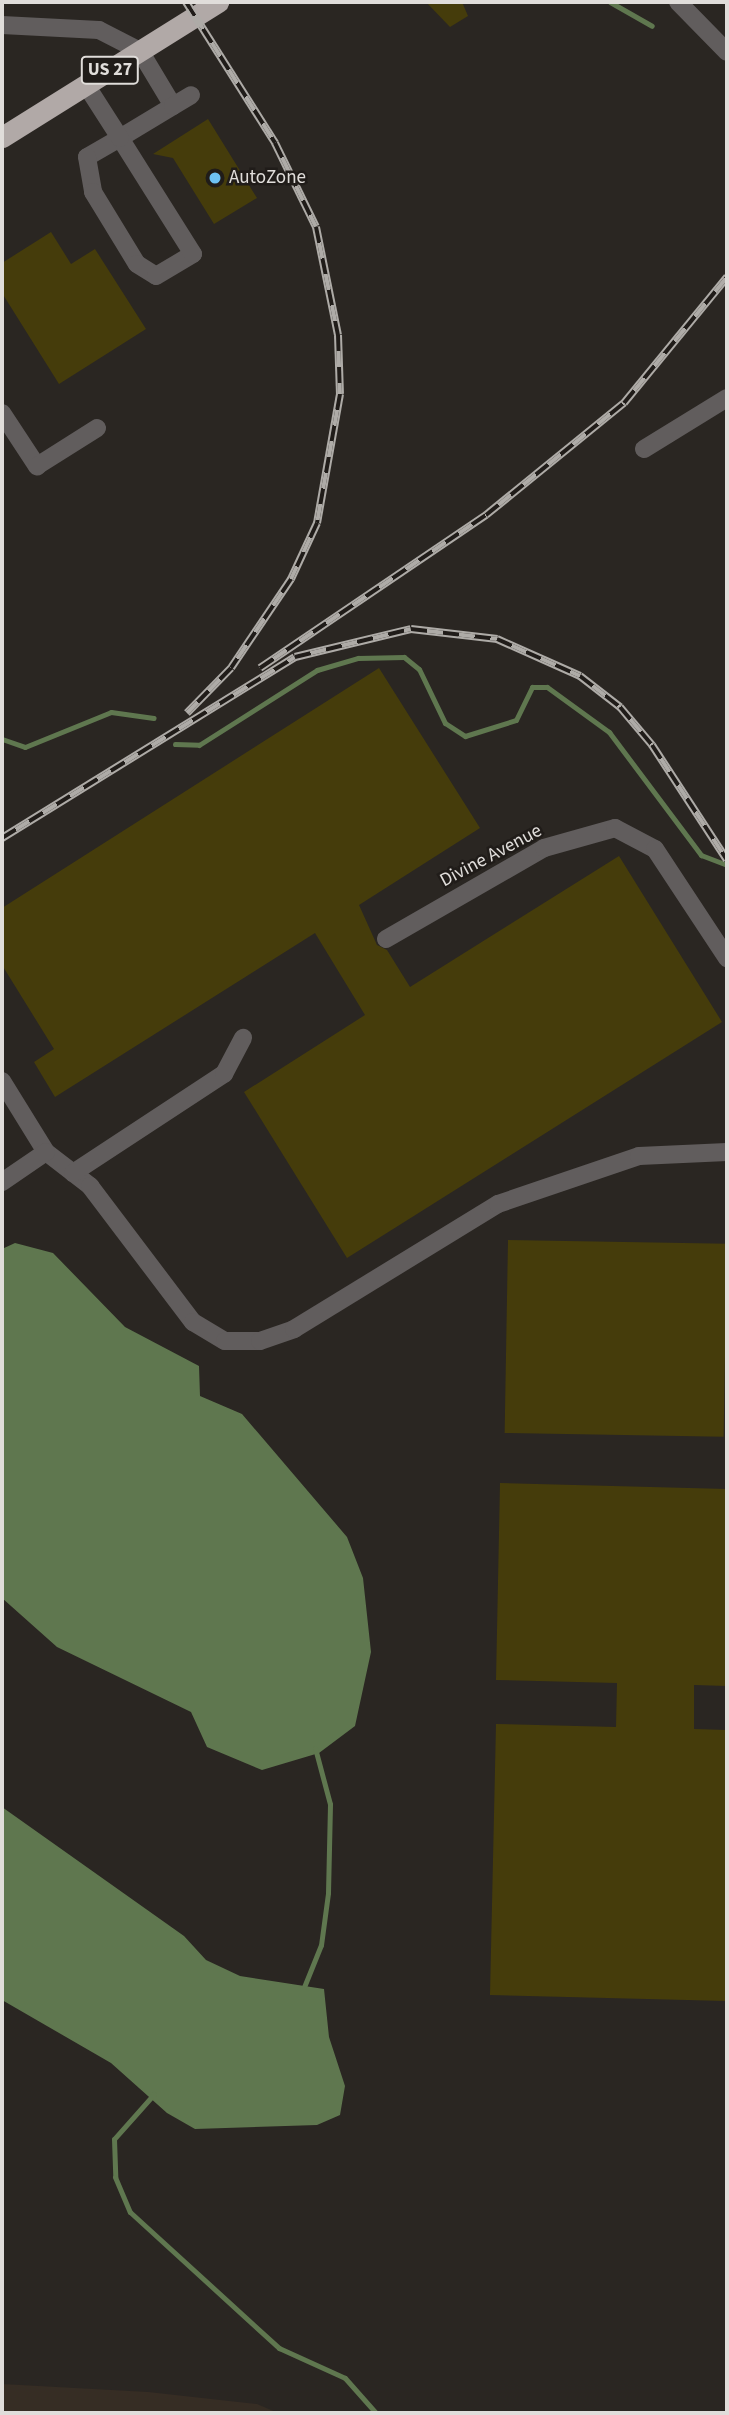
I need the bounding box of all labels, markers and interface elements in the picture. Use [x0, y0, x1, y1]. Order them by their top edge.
road number: US 27 [80, 56, 140, 84]
place label: AutoZone [229, 167, 306, 189]
marker: AutoZone [207, 170, 223, 186]
street label: Divine Avenue [436, 820, 546, 892]

